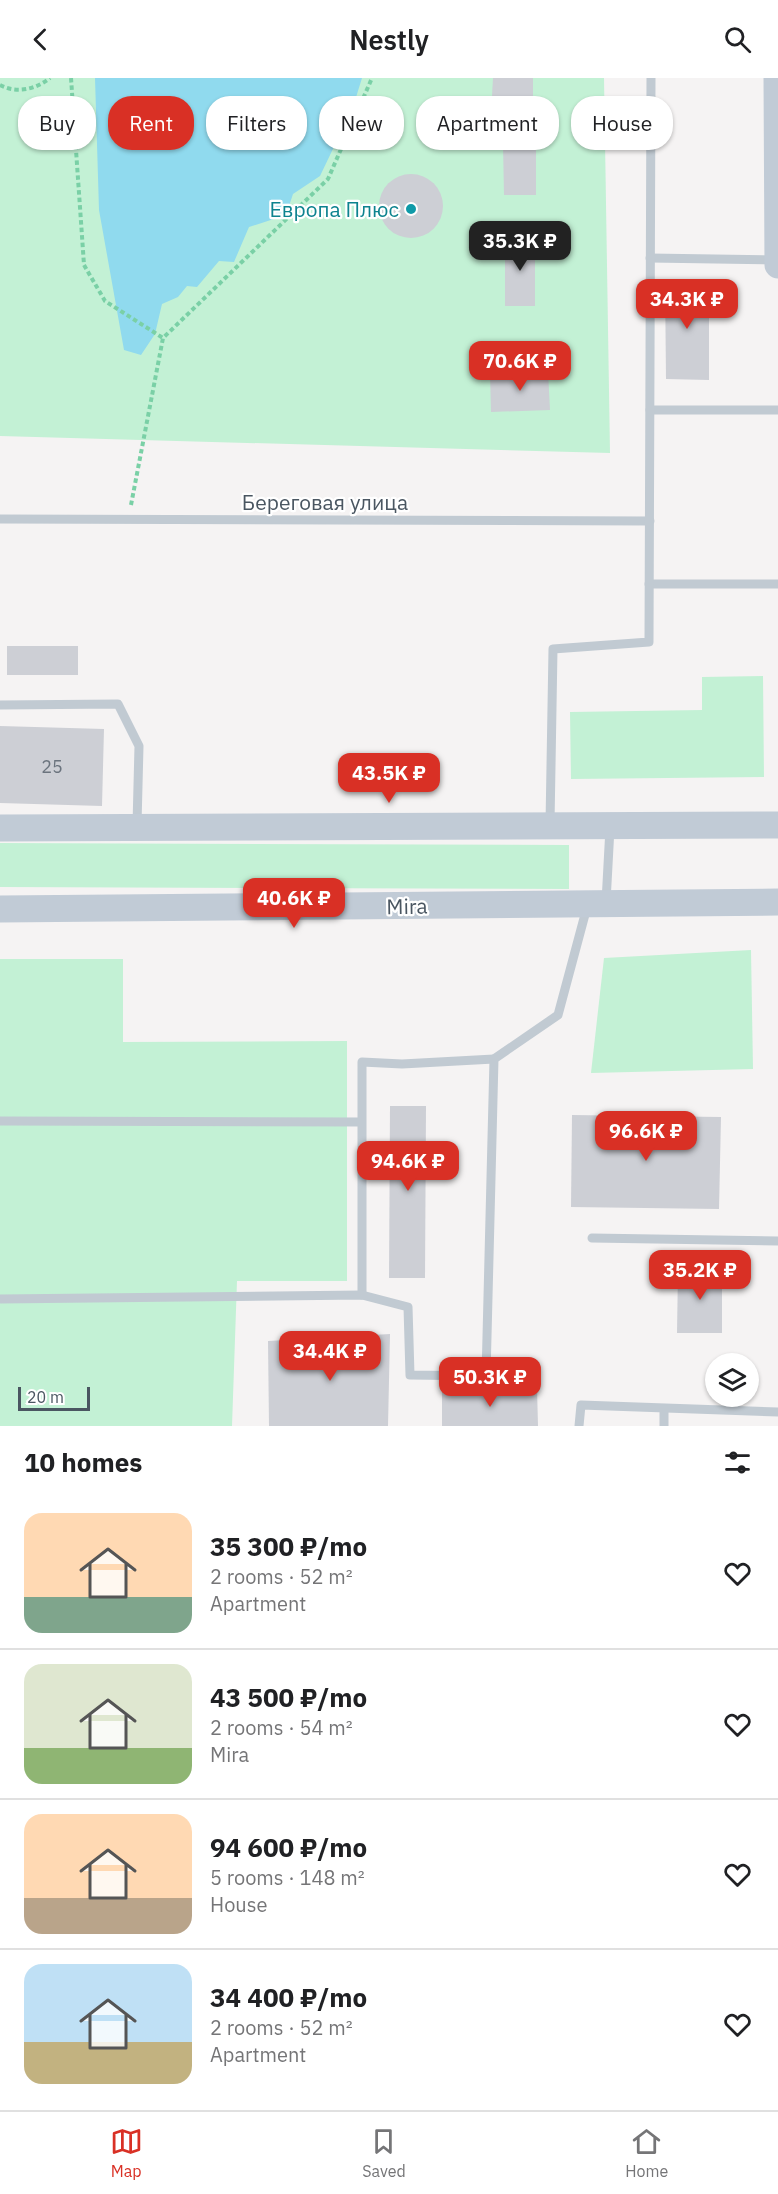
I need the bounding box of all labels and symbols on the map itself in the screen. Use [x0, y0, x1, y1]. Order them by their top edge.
place label: Европа Плюс [270, 195, 399, 223]
marker: Европа Плюс [404, 202, 418, 216]
pin: 35.3K ₽ [465, 221, 575, 272]
pin: 34.3K ₽ [632, 279, 742, 330]
pin: 70.6K ₽ [465, 341, 575, 392]
street label: Береговая улица [242, 488, 408, 516]
pin: 43.5K ₽ [334, 753, 444, 804]
house number: 25 [41, 755, 63, 778]
pin: 40.6K ₽ [239, 878, 349, 929]
street label: Mira [386, 892, 428, 920]
pin: 96.6K ₽ [591, 1111, 701, 1162]
pin: 94.6K ₽ [353, 1141, 463, 1192]
pin: 35.2K ₽ [645, 1250, 755, 1301]
pin: 34.4K ₽ [275, 1331, 385, 1382]
pin: 50.3K ₽ [435, 1357, 545, 1408]
scale bar [18, 1384, 90, 1412]

